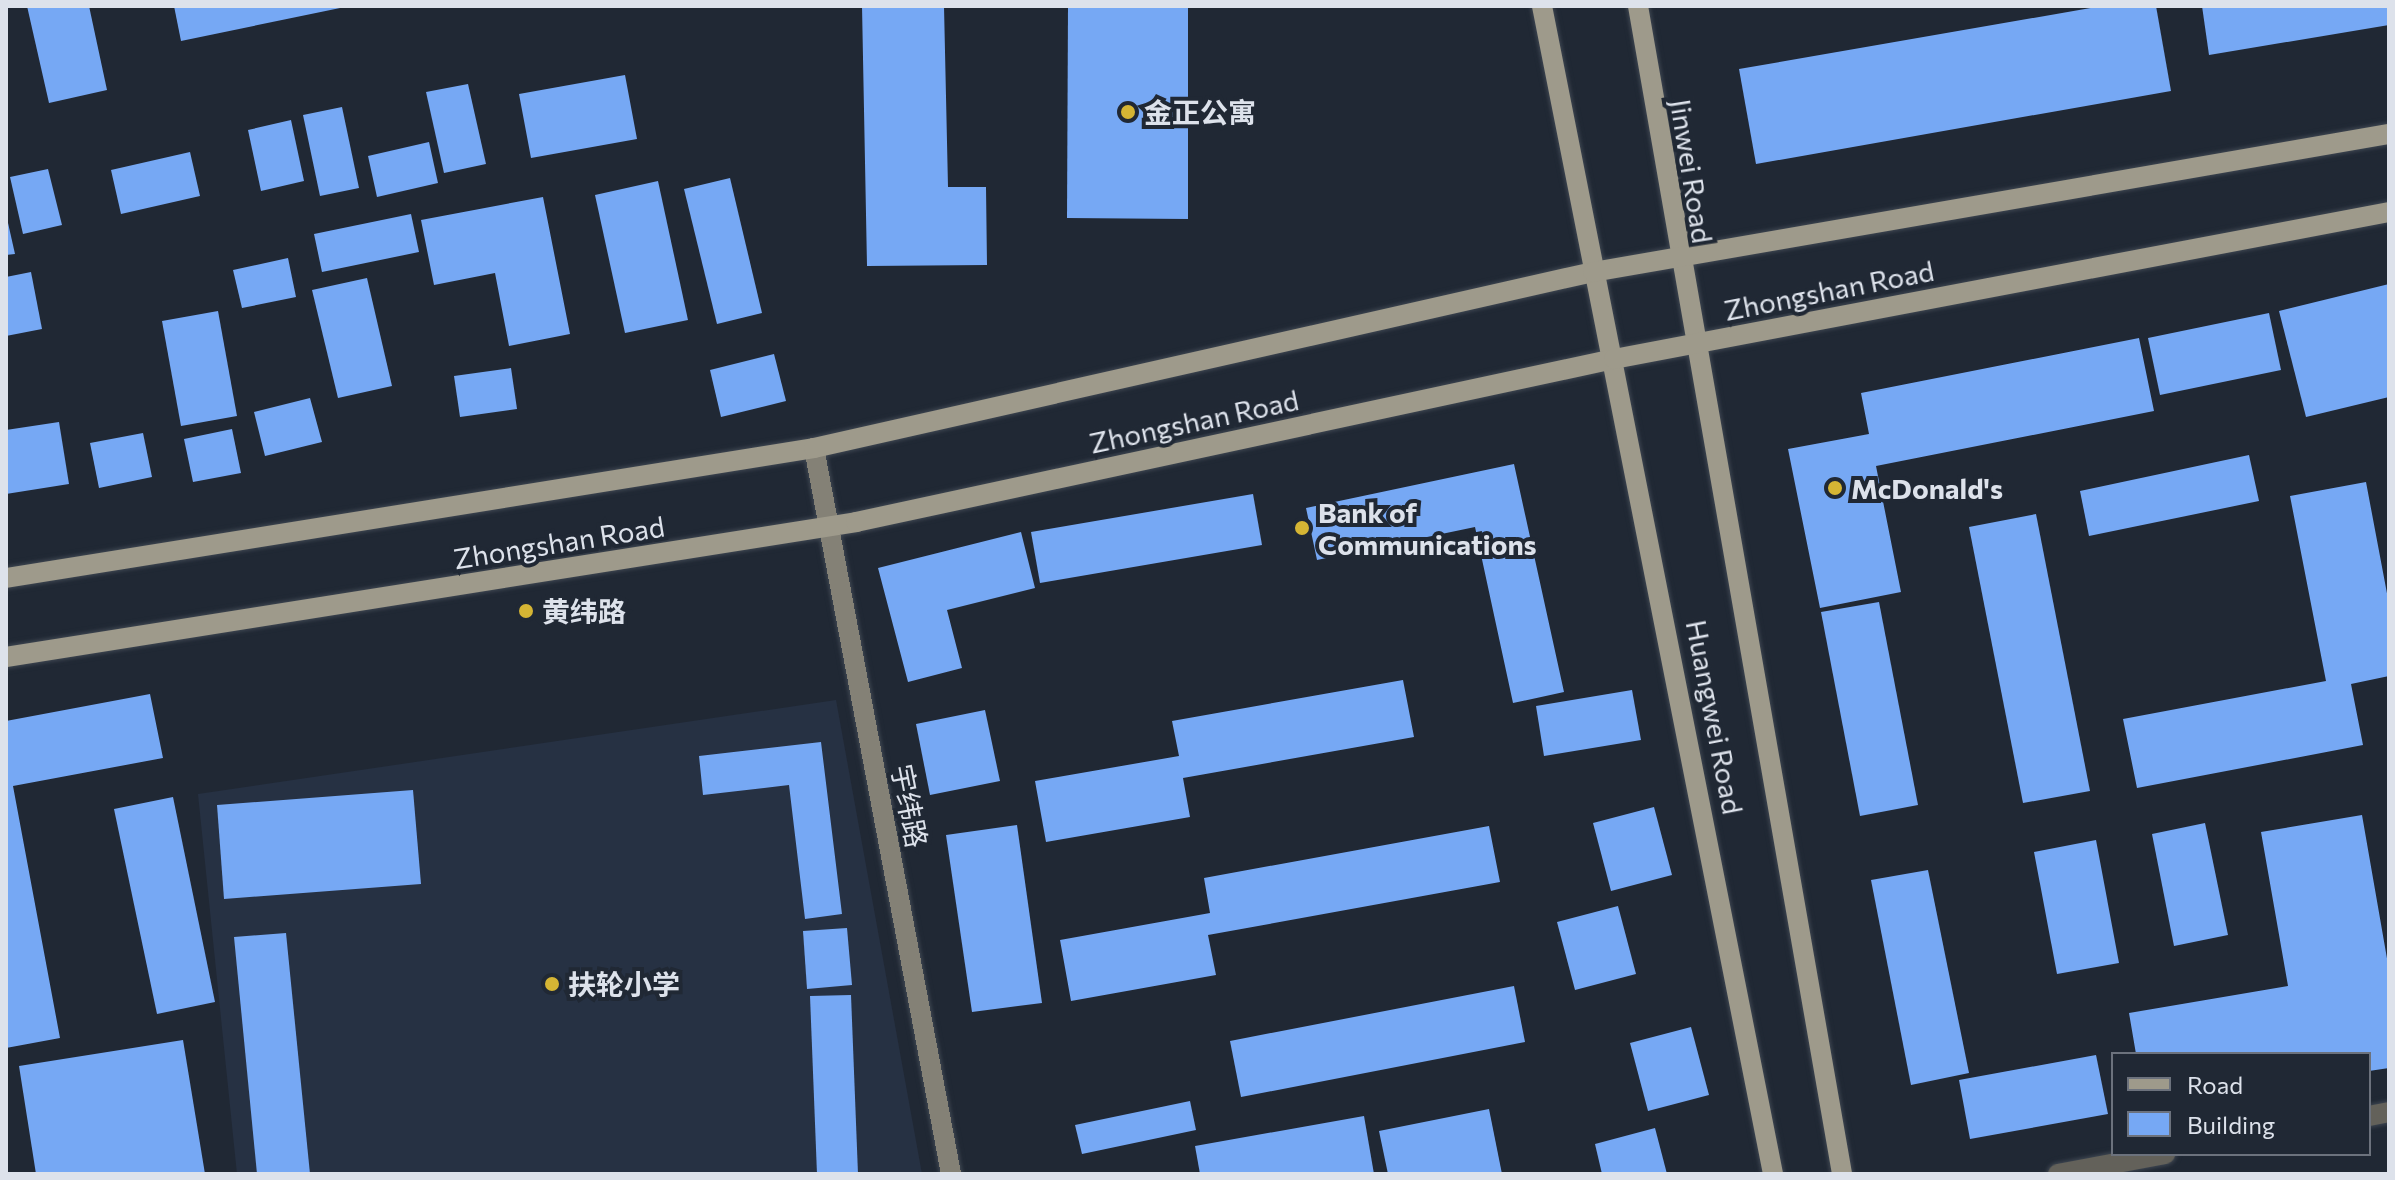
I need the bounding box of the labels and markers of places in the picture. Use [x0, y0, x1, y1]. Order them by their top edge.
place label: 金正公寓 [1144, 95, 1256, 129]
marker: 金正公寓 [1119, 103, 1137, 121]
place label: McDonald's [1851, 471, 2003, 505]
marker: McDonald's [1826, 479, 1844, 497]
place label: Bank of Communications [1318, 495, 1537, 561]
marker: Bank of Communications [1293, 519, 1311, 537]
place label: 黄纬路 [542, 594, 626, 628]
marker: 黄纬路 [517, 602, 535, 620]
place label: 扶轮小学 [568, 967, 680, 1001]
marker: 扶轮小学 [543, 975, 561, 993]

